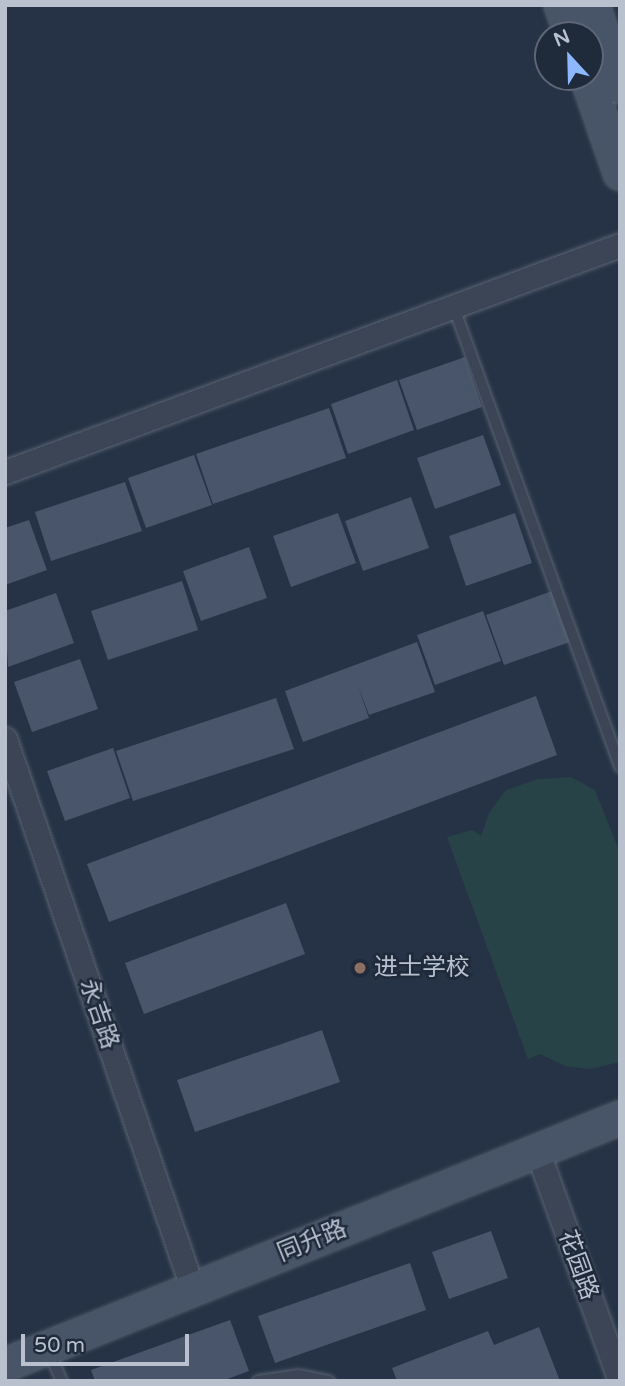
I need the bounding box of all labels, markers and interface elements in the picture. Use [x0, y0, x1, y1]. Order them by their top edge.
north arrow [534, 21, 604, 91]
text: N [551, 25, 573, 51]
place label: 进士学校 [374, 954, 470, 982]
marker: 进士学校 [352, 960, 368, 976]
street label: 永吉路 [74, 975, 124, 1053]
street label: 同升路 [273, 1214, 351, 1268]
street label: 花园路 [552, 1226, 604, 1304]
scale bar [24, 1320, 192, 1364]
text: 50 m [34, 1333, 85, 1358]

